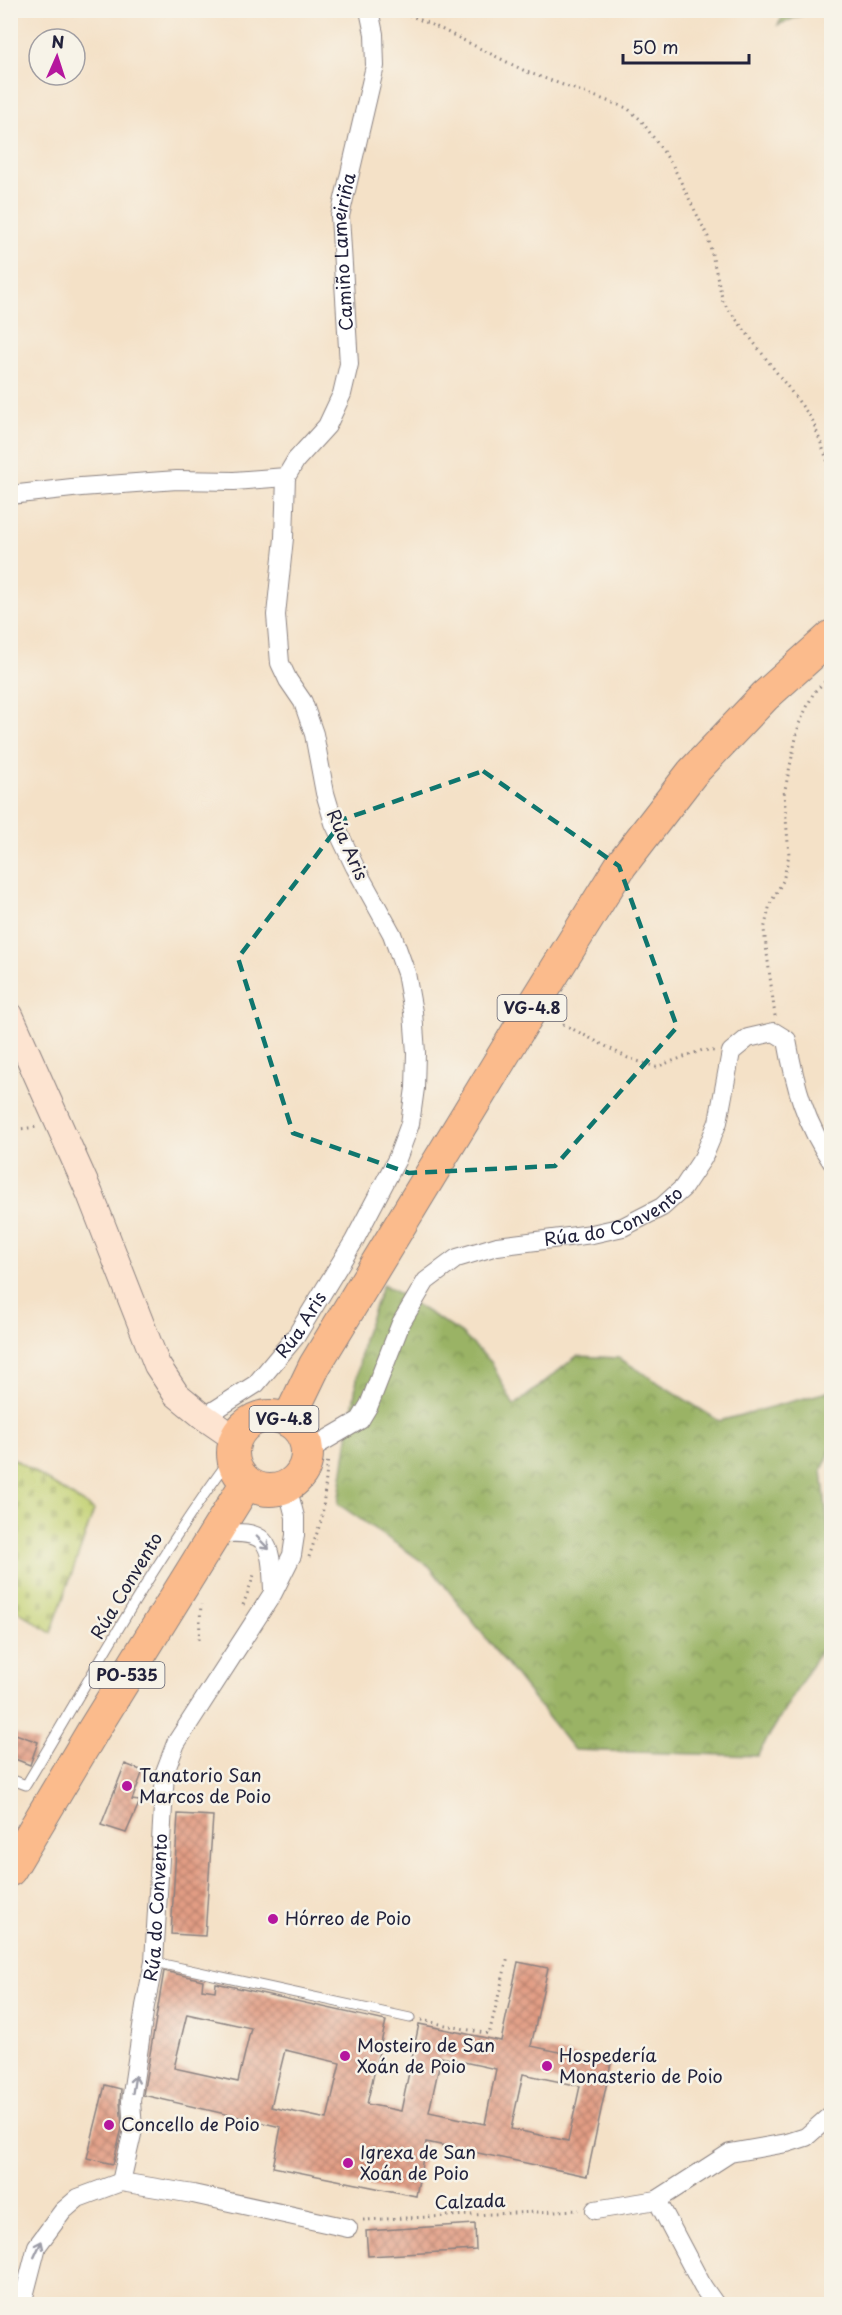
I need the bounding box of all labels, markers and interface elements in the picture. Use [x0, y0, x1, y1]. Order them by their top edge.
north arrow [27, 27, 87, 87]
scale bar [623, 27, 749, 65]
text: N [51, 29, 65, 53]
text: 50 m [632, 33, 679, 60]
street label: Camiño Lameiriña [325, 169, 362, 332]
street label: Rúa Aris [321, 805, 376, 884]
road number: VG-4.8 [498, 995, 566, 1021]
street label: Rúa do Convento [542, 1179, 688, 1252]
street label: Rúa Aris [268, 1286, 332, 1363]
road number: VG-4.8 [250, 1406, 318, 1432]
street label: Rúa Convento [83, 1527, 168, 1644]
one-way arrow [256, 1536, 270, 1551]
road number: PO-535 [90, 1662, 164, 1688]
place label: Tanatorio San Marcos de Poio [139, 1761, 271, 1809]
marker: Tanatorio San Marcos de Poio [120, 1779, 134, 1793]
street label: Rúa do Convento [135, 1833, 173, 1983]
place label: Hórreo de Poio [285, 1904, 411, 1931]
marker: Hórreo de Poio [266, 1912, 280, 1926]
place label: Mosteiro de San Xoán de Poio [357, 2031, 495, 2079]
place label: Hospedería Monasterio de Poio [559, 2041, 723, 2089]
marker: Mosteiro de San Xoán de Poio [338, 2049, 352, 2063]
marker: Hospedería Monasterio de Poio [540, 2059, 554, 2073]
one-way arrow [128, 2074, 139, 2094]
place label: Concello de Poio [121, 2110, 260, 2137]
marker: Concello de Poio [102, 2118, 116, 2132]
place label: Igrexa de San Xoán de Poio [360, 2138, 476, 2186]
marker: Igrexa de San Xoán de Poio [341, 2156, 355, 2170]
street label: Calzada [434, 2186, 507, 2215]
one-way arrow [32, 2240, 44, 2258]

